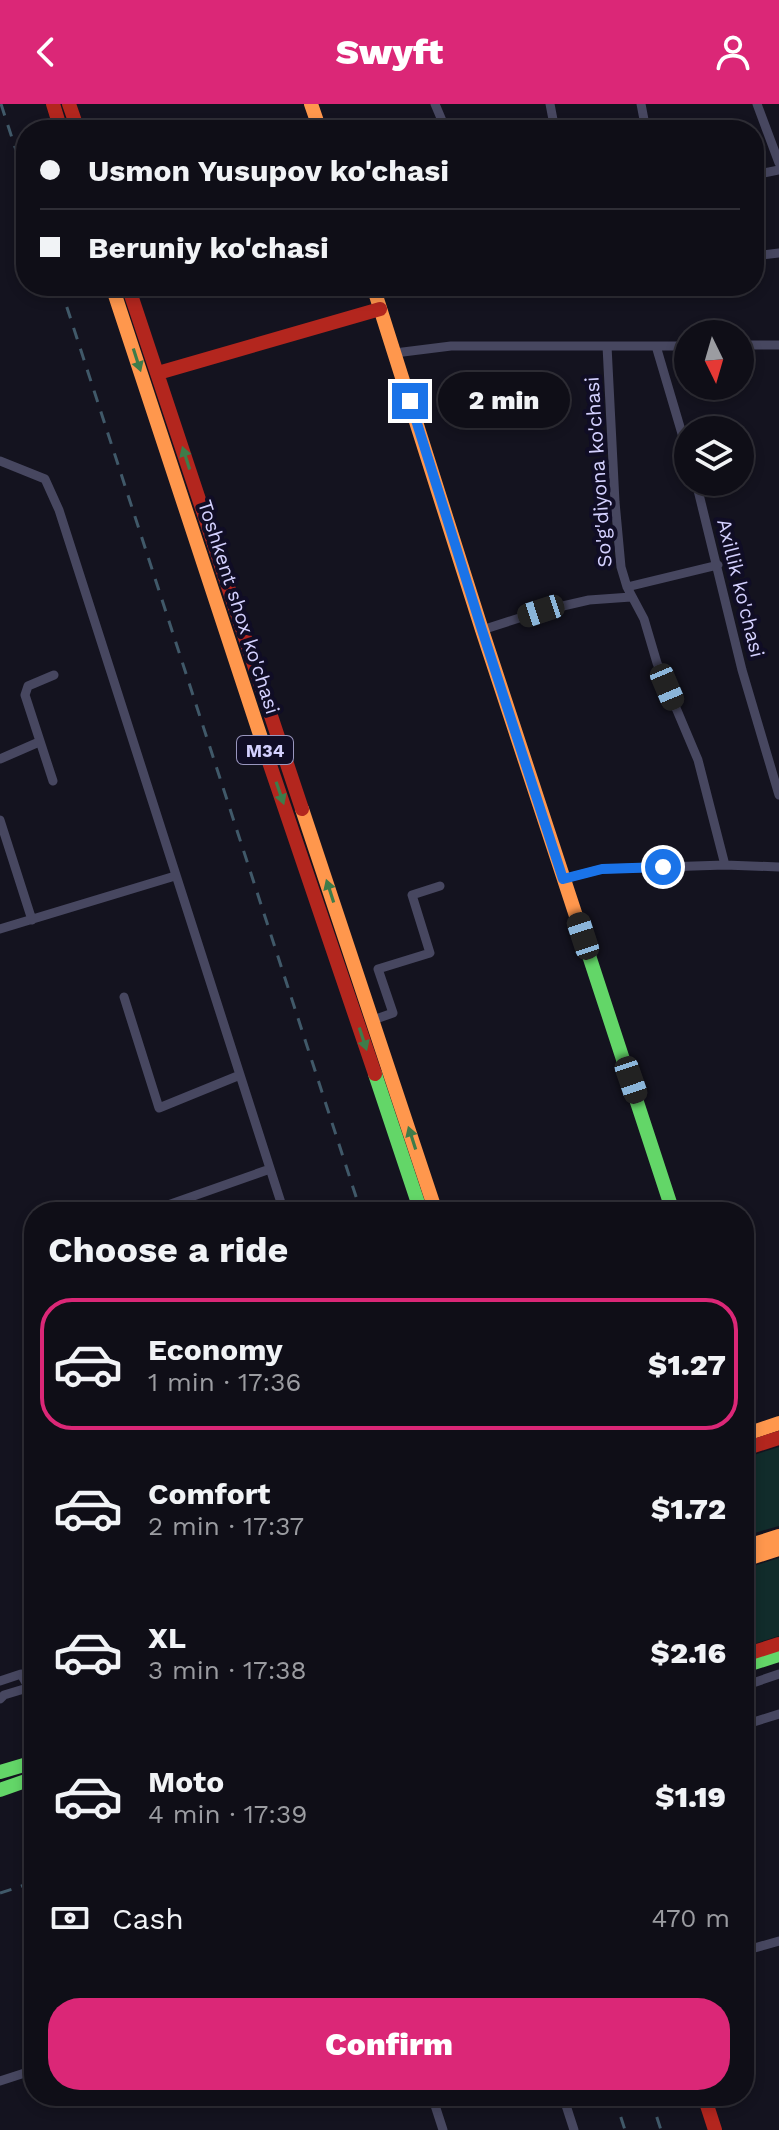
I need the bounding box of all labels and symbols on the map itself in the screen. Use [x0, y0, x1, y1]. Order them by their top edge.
north arrow [674, 320, 754, 400]
one-way arrow [131, 348, 143, 372]
callout: 2 min [438, 373, 570, 429]
street label: So'g'diyona ko'chasi [579, 376, 617, 568]
route end [392, 383, 428, 419]
one-way arrow [179, 446, 192, 470]
street label: Toshkent shox ko'chasi [193, 497, 285, 717]
street label: Axillik ko'chasi [712, 516, 770, 660]
car [514, 592, 568, 630]
car [647, 660, 687, 714]
road number: M34 [237, 736, 293, 764]
one-way arrow [274, 781, 286, 805]
route start [645, 849, 681, 885]
one-way arrow [324, 879, 336, 903]
car [564, 909, 602, 963]
one-way arrow [358, 1028, 370, 1052]
car [612, 1053, 650, 1107]
one-way arrow [405, 1126, 417, 1150]

